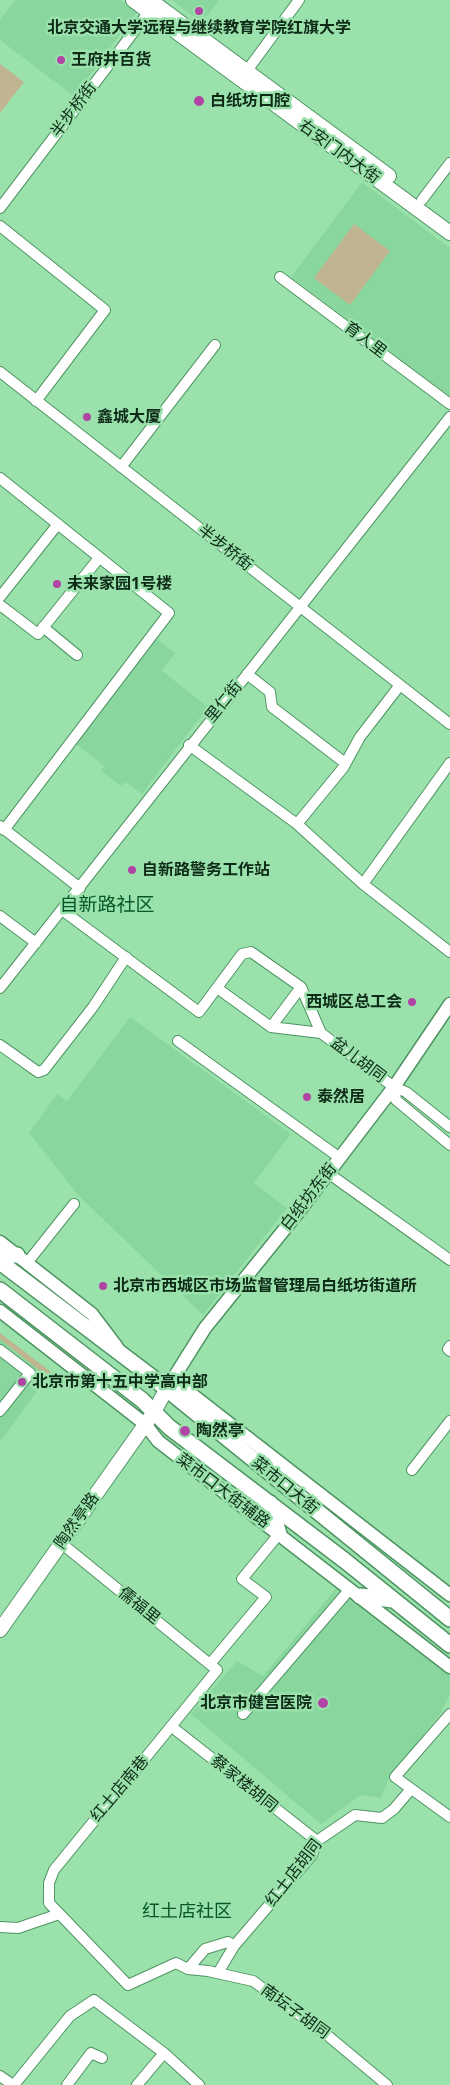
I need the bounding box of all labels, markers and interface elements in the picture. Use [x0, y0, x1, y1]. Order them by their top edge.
marker: 北京交通大学远程与继续教育学院红旗大学 [193, 5, 205, 17]
place label: 北京交通大学远程与继续教育学院红旗大学 [47, 18, 351, 38]
place label: 王府井百货 [71, 50, 151, 70]
marker: 王府井百货 [55, 54, 67, 66]
street label: 半步桥街 [47, 79, 101, 141]
place label: 白纸坊口腔 [210, 91, 290, 111]
marker: 白纸坊口腔 [192, 94, 206, 108]
street label: 右安门内大街 [295, 116, 383, 188]
street label: 育人里 [340, 318, 390, 362]
place label: 鑫城大厦 [97, 407, 161, 427]
marker: 鑫城大厦 [81, 411, 93, 423]
street label: 半步桥街 [194, 521, 256, 575]
place label: 未来家园1号楼 [67, 574, 172, 594]
marker: 未来家园1号楼 [51, 578, 63, 590]
street label: 里仁街 [201, 677, 247, 727]
place label: 自新路警务工作站 [142, 860, 270, 880]
marker: 自新路警务工作站 [126, 864, 138, 876]
district label: 自新路社区 [60, 895, 154, 917]
place label: 西城区总工会 [306, 992, 402, 1012]
marker: 西城区总工会 [406, 996, 418, 1008]
street label: 盆儿胡同 [327, 1033, 389, 1087]
place label: 泰然居 [317, 1087, 365, 1107]
marker: 泰然居 [301, 1091, 313, 1103]
street label: 白纸坊东街 [277, 1160, 341, 1234]
place label: 北京市西城区市场监督管理局白纸坊街道所 [113, 1276, 417, 1296]
marker: 北京市西城区市场监督管理局白纸坊街道所 [97, 1280, 109, 1292]
place label: 北京市第十五中学高中部 [32, 1372, 208, 1392]
marker: 北京市第十五中学高中部 [16, 1376, 28, 1388]
place label: 陶然亭 [196, 1421, 244, 1441]
marker: 陶然亭 [178, 1424, 192, 1438]
street label: 菜市口大街辅路 [172, 1450, 274, 1532]
street label: 菜市口大街 [248, 1453, 322, 1519]
street label: 陶然亭路 [51, 1489, 103, 1553]
street label: 儒福里 [114, 1583, 164, 1629]
place label: 北京市健宫医院 [200, 1693, 312, 1713]
marker: 北京市健宫医院 [316, 1696, 330, 1710]
street label: 蔡家楼胡同 [207, 1751, 281, 1817]
street label: 红土店南巷 [87, 1752, 153, 1826]
street label: 红土店胡同 [262, 1836, 326, 1910]
district label: 红土店社区 [142, 1901, 232, 1923]
street label: 南坛子胡同 [257, 1981, 333, 2043]

